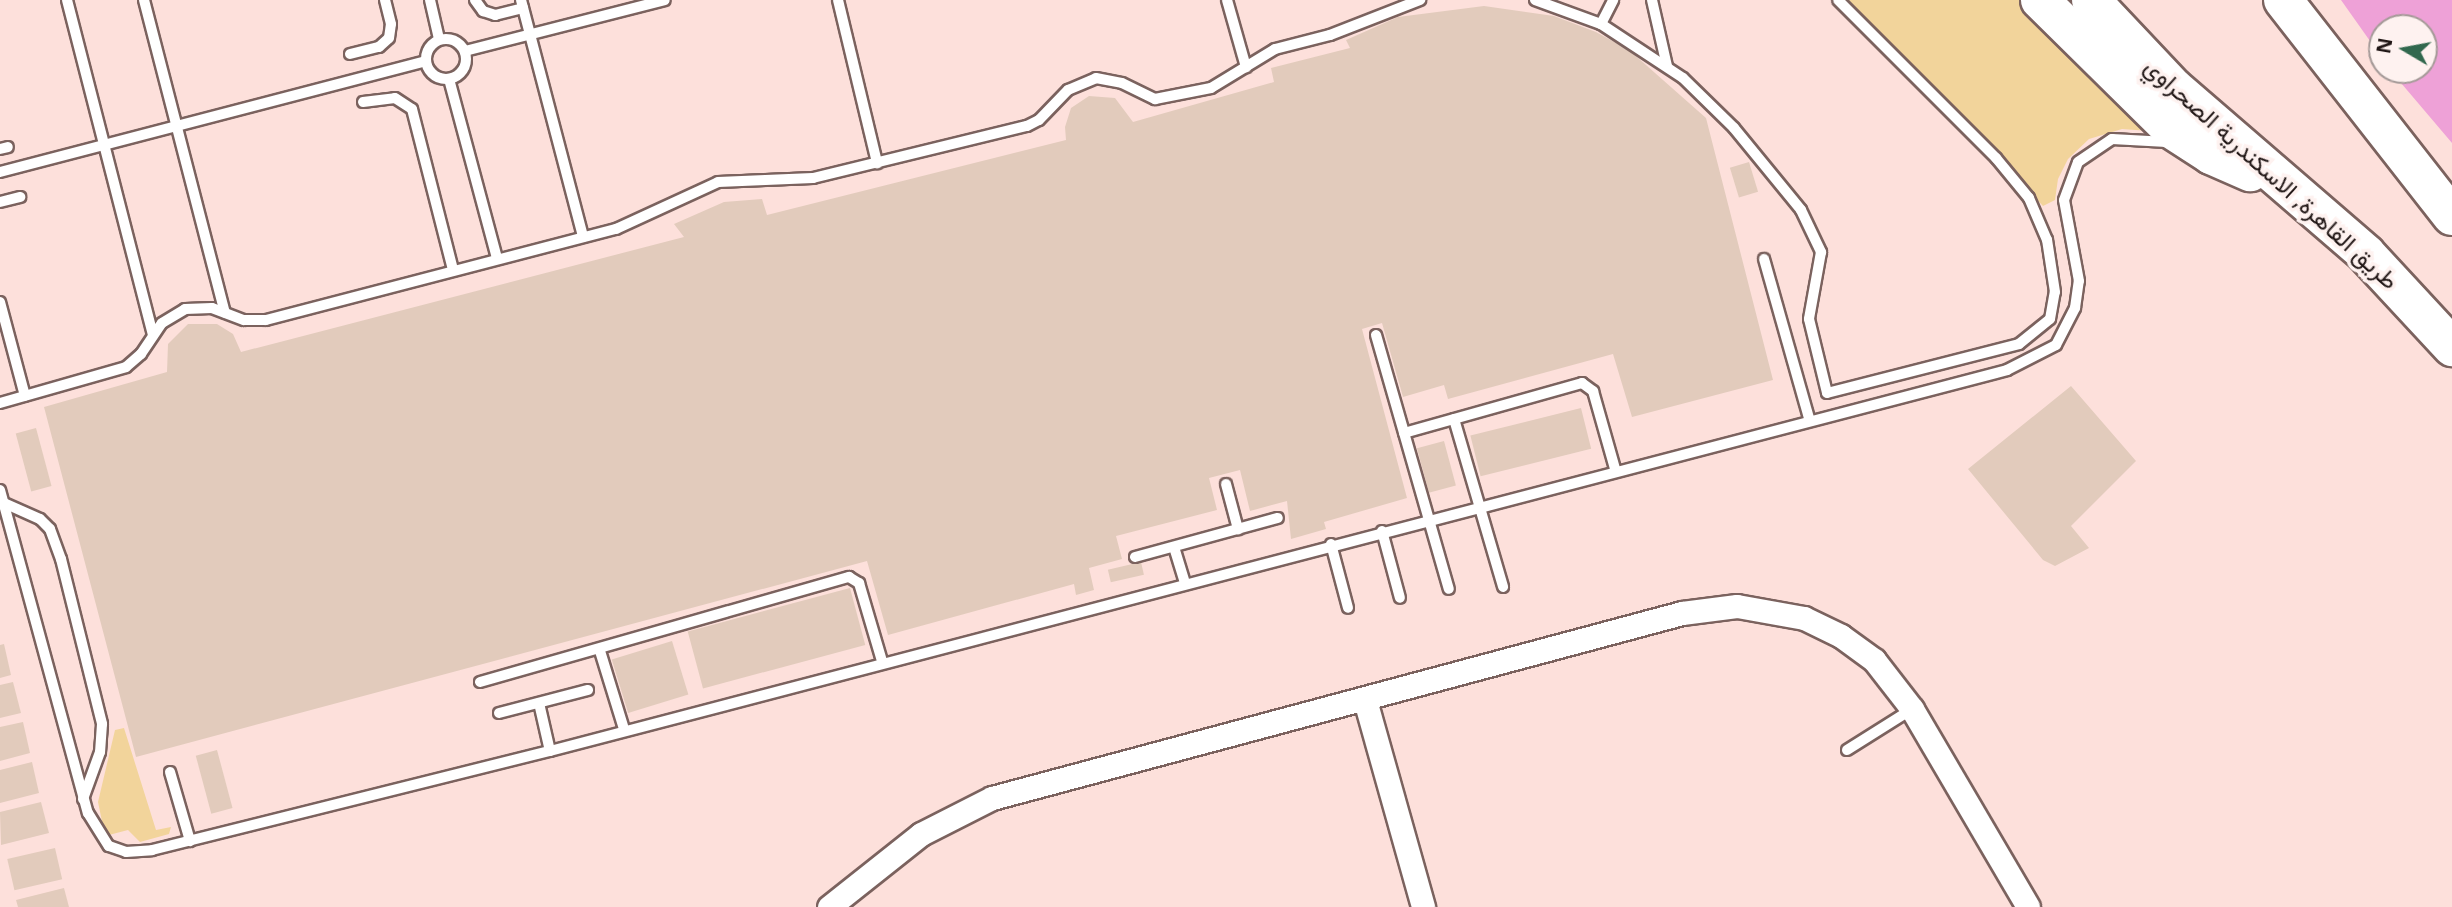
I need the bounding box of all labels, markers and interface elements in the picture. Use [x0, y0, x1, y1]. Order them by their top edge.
north arrow [2368, 14, 2438, 84]
text: N [2370, 36, 2398, 56]
street label: طريق القاهرة, الاسكندرية الصحراوي [2139, 51, 2405, 295]

